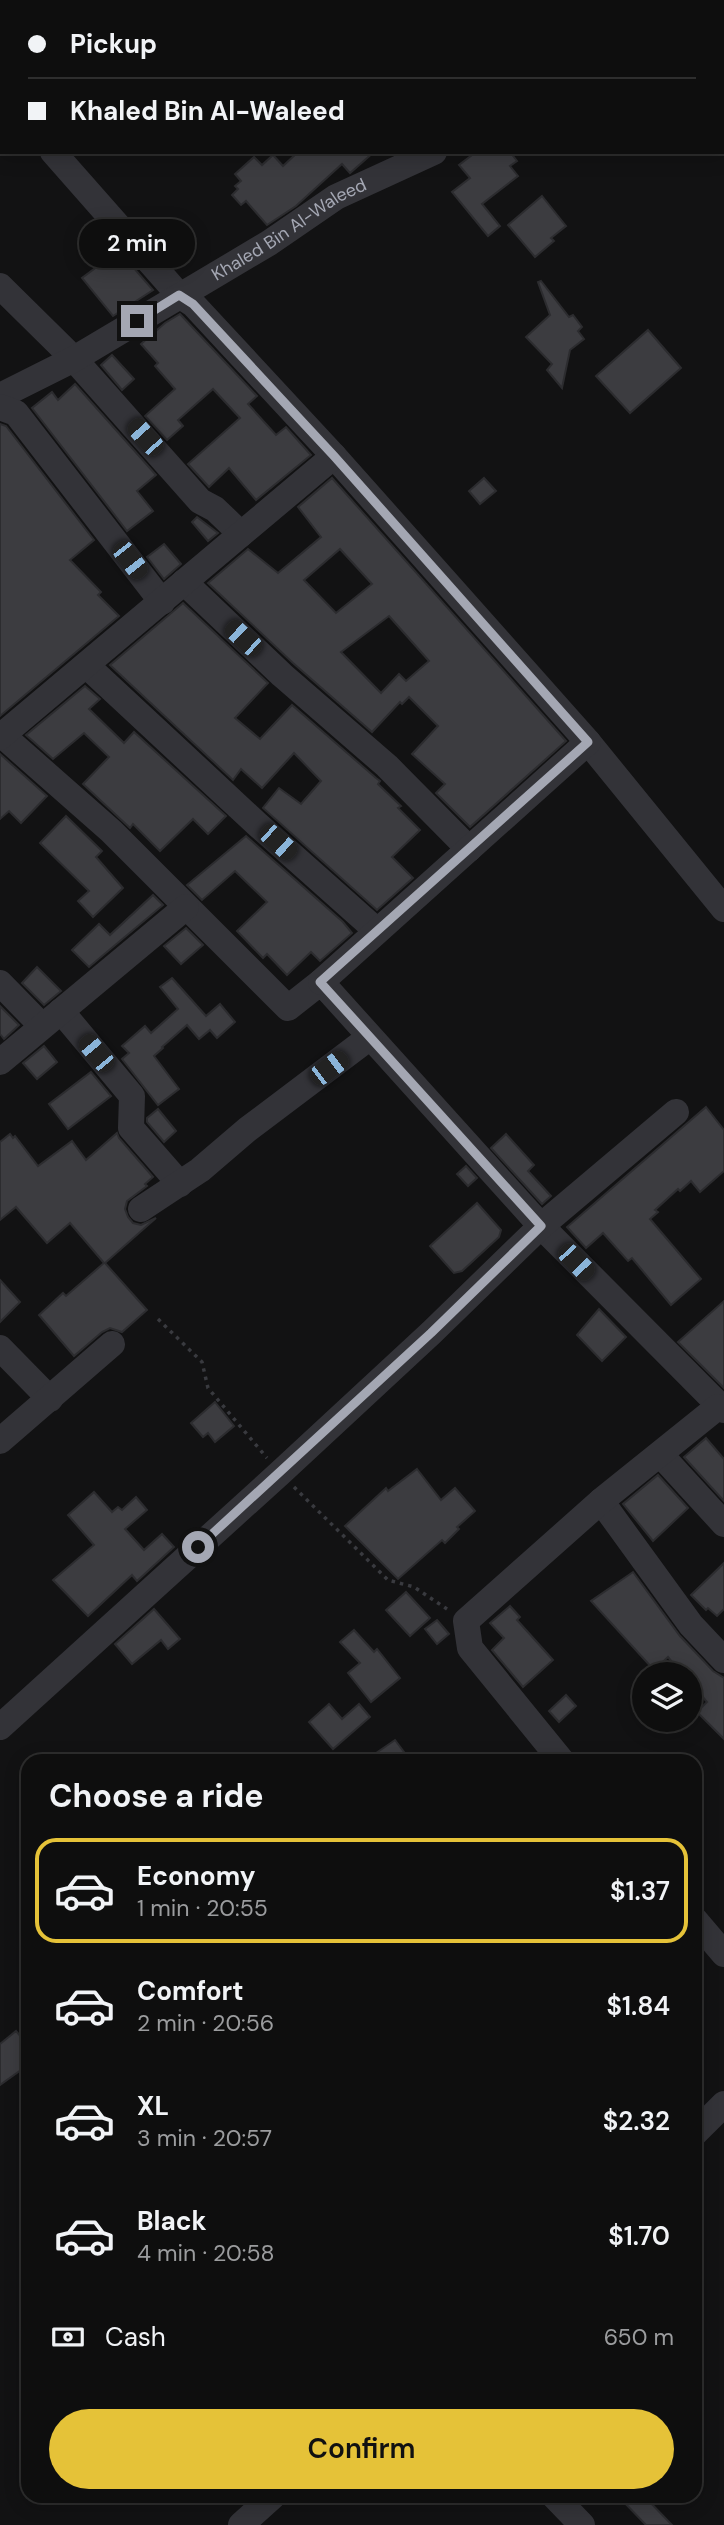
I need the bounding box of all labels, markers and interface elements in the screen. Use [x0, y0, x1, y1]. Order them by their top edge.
text: Pickup [70, 27, 157, 61]
text: Khaled Bin Al-Waleed [70, 94, 345, 128]
street label: Khaled Bin Al-Waleed [207, 173, 370, 286]
callout: 2 min [79, 219, 195, 268]
text: 2 min [107, 228, 167, 258]
route end [121, 305, 153, 337]
car [124, 414, 167, 460]
car [109, 537, 152, 583]
car [221, 616, 266, 660]
car [256, 820, 301, 864]
car [75, 1030, 118, 1076]
car [306, 1047, 353, 1089]
car [554, 1240, 599, 1284]
route start [182, 1531, 214, 1563]
map controls [632, 1662, 702, 1732]
button: layers [632, 1662, 702, 1732]
text: Choose a ride [49, 1775, 264, 1817]
icon: car [53, 1859, 116, 1922]
text: Economy [137, 1859, 255, 1893]
text: $1.37 [610, 1874, 670, 1908]
text: 1 min · 20:55 [137, 1893, 268, 1923]
icon: car [53, 1974, 116, 2037]
text: Comfort [137, 1974, 243, 2008]
text: $1.84 [606, 1989, 670, 2023]
text: 2 min · 20:56 [137, 2008, 274, 2038]
icon: car [53, 2089, 116, 2152]
text: XL [137, 2089, 169, 2123]
text: $2.32 [603, 2104, 670, 2138]
text: 3 min · 20:57 [137, 2123, 272, 2153]
icon: car [53, 2204, 116, 2267]
text: Black [137, 2204, 207, 2238]
text: $1.70 [608, 2219, 670, 2253]
text: 4 min · 20:58 [137, 2238, 275, 2268]
icon: cash [49, 2318, 87, 2356]
text: Cash [105, 2320, 166, 2354]
text: 650 m [604, 2322, 674, 2352]
button: Confirm [49, 2409, 674, 2489]

